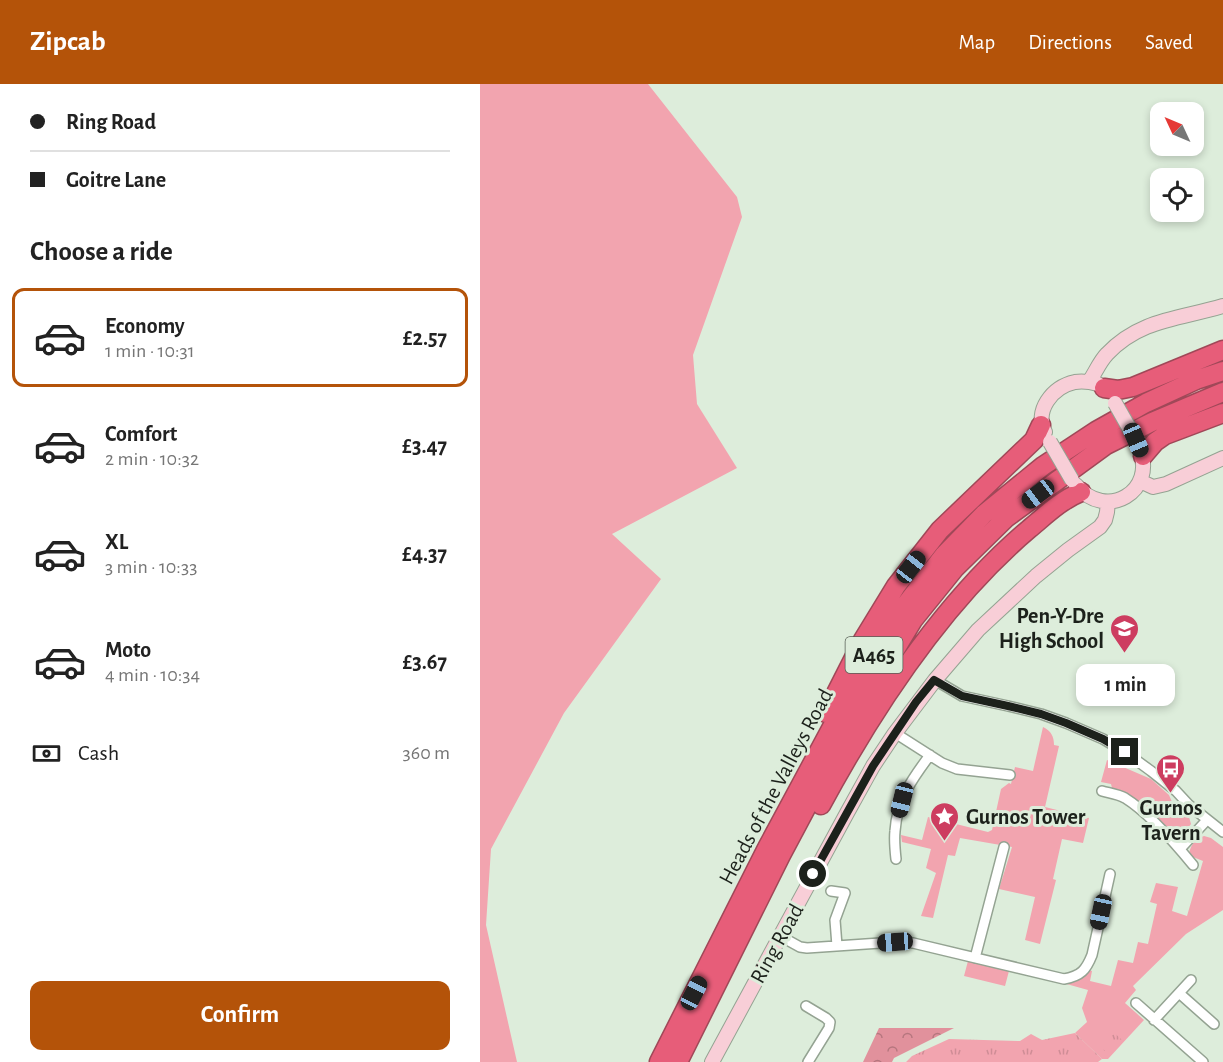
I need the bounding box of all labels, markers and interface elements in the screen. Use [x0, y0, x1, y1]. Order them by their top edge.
text: Zipcab [30, 28, 106, 56]
text: Map [959, 32, 995, 53]
text: Directions [1028, 32, 1112, 53]
text: Saved [1145, 32, 1193, 53]
north arrow [1150, 102, 1204, 156]
map controls [1150, 102, 1204, 222]
text: Ring Road [66, 111, 156, 133]
button: locate [1150, 168, 1204, 222]
text: Goitre Lane [66, 169, 166, 191]
text: Choose a ride [30, 238, 173, 265]
icon: car [33, 311, 87, 365]
text: Economy [105, 315, 185, 337]
text: £2.57 [403, 327, 447, 349]
text: 1 min · 10:31 [105, 341, 195, 361]
icon: car [33, 419, 87, 473]
car [1121, 420, 1151, 460]
text: Comfort [105, 423, 177, 445]
text: £3.47 [402, 435, 447, 457]
text: 2 min · 10:32 [105, 449, 199, 469]
car [1018, 476, 1058, 512]
icon: car [33, 527, 87, 581]
text: XL [105, 531, 128, 553]
text: £4.37 [402, 543, 447, 565]
car [893, 547, 929, 587]
text: 3 min · 10:33 [105, 557, 197, 577]
place label: Pen-Y-Dre High School [999, 605, 1104, 652]
school or university icon: Pen-Y-Dre High School [1109, 612, 1141, 654]
icon: car [33, 635, 87, 689]
road number: A465 [846, 637, 902, 673]
text: Moto [105, 639, 151, 661]
text: £3.67 [403, 651, 447, 673]
text: 4 min · 10:34 [105, 665, 200, 685]
callout: 1 min [1076, 665, 1174, 707]
text: 1 min [1104, 675, 1147, 695]
street label: Heads of the Valleys Road [715, 685, 837, 888]
icon: cash [30, 737, 63, 770]
route end [1111, 738, 1138, 765]
text: Cash [78, 742, 119, 764]
text: 360 m [403, 743, 450, 763]
bus stop icon: Gurnos Tavern [1155, 752, 1187, 794]
car [889, 780, 915, 820]
place label: Gurnos Tavern [1140, 797, 1202, 844]
place icon: Gurnos Tower [929, 800, 961, 842]
place label: Gurnos Tower [966, 806, 1086, 828]
route start [799, 860, 826, 887]
car [1088, 893, 1114, 931]
street label: Ring Road [746, 900, 808, 987]
car [876, 932, 914, 952]
car [678, 973, 710, 1013]
button: Confirm [30, 981, 450, 1050]

